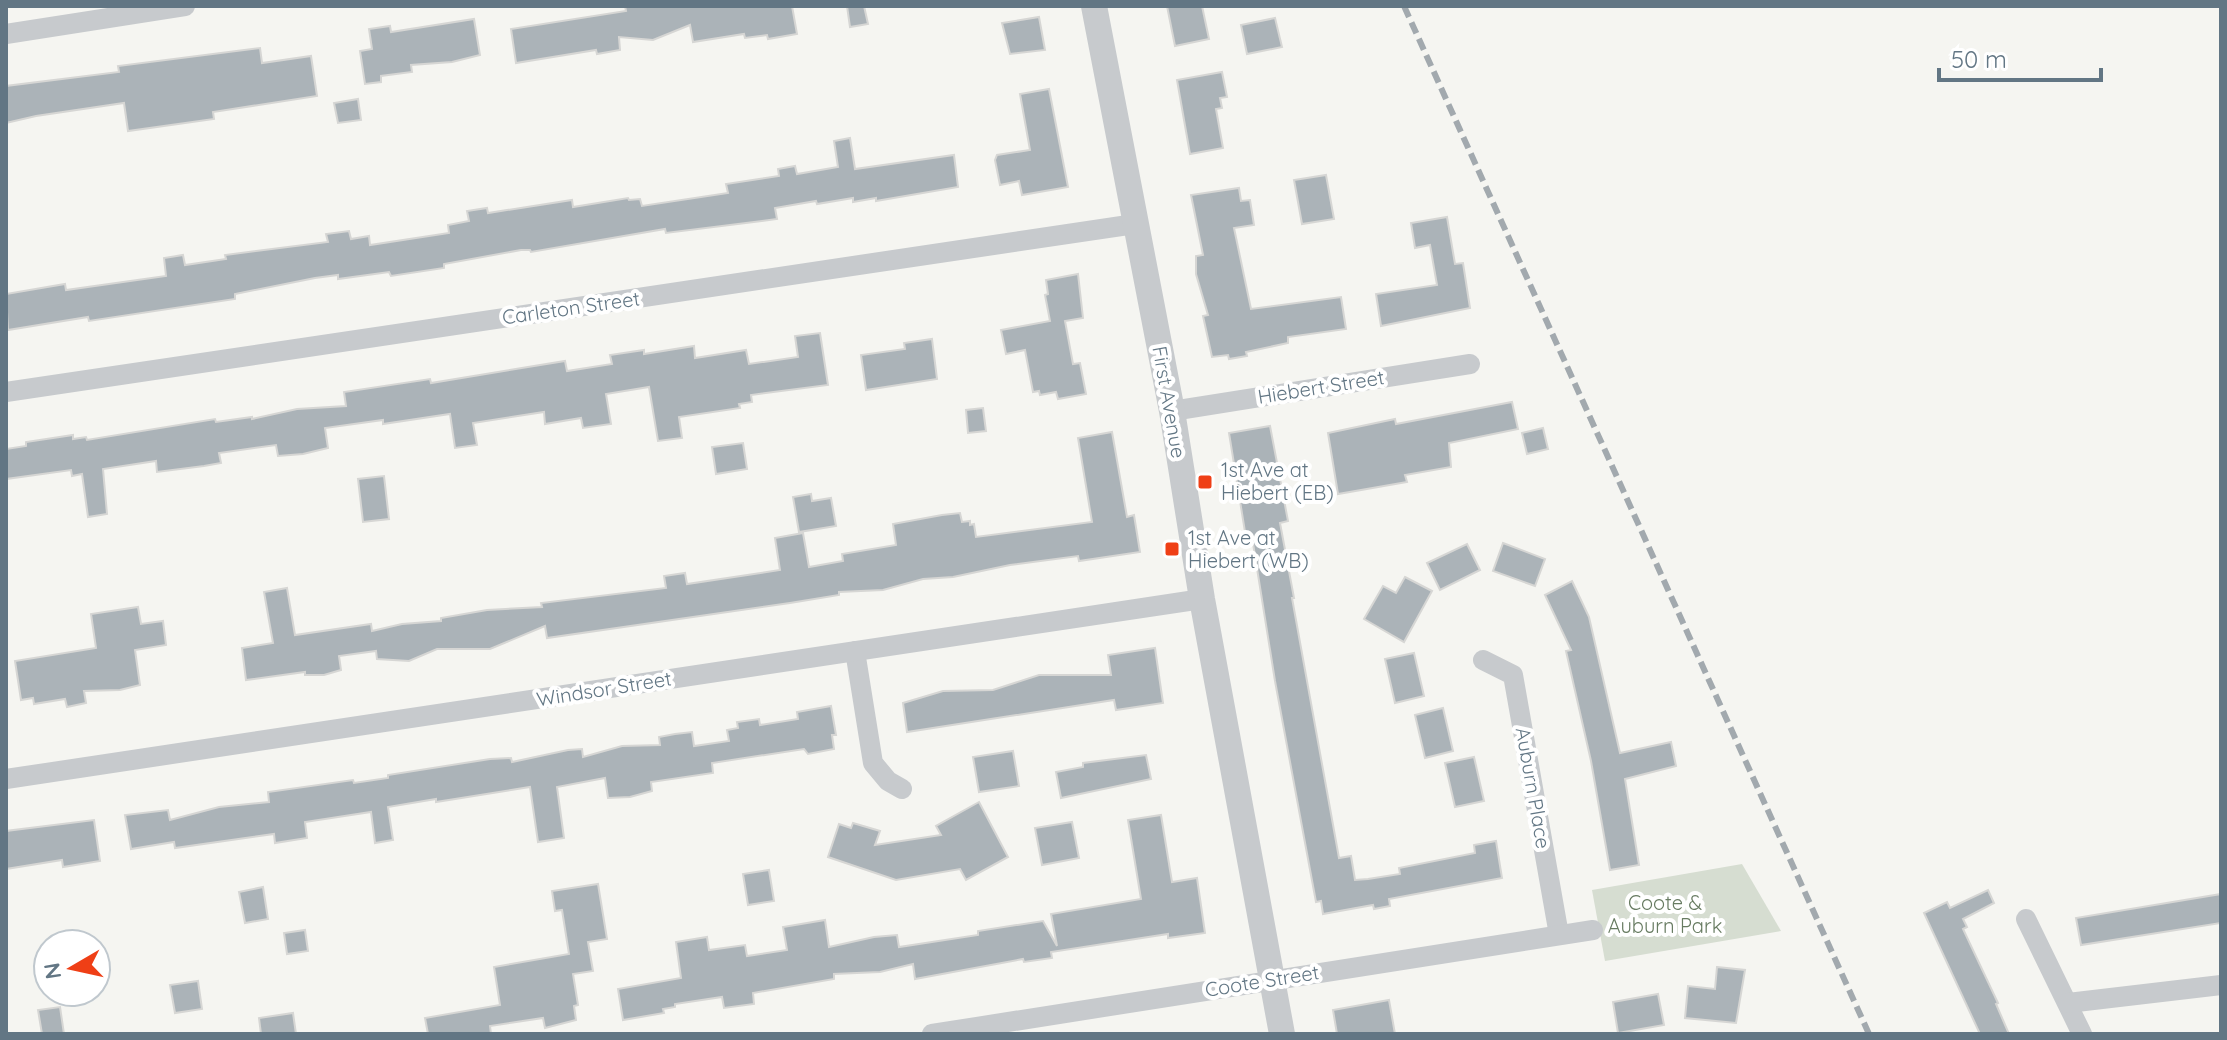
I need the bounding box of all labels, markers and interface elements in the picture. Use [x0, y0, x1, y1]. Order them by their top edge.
scale bar [1939, 32, 2101, 82]
text: 50 m [1951, 44, 2007, 74]
street label: Carleton Street [500, 285, 642, 330]
street label: First Avenue [1147, 344, 1192, 460]
street label: Hiebert Street [1256, 364, 1386, 409]
place label: 1st Ave at Hiebert (EB) [1221, 457, 1334, 505]
marker: 1st Ave at Hiebert (EB) [1196, 473, 1214, 491]
place label: 1st Ave at Hiebert (WB) [1188, 525, 1309, 573]
marker: 1st Ave at Hiebert (WB) [1163, 540, 1181, 558]
street label: Windsor Street [535, 665, 674, 712]
street label: Auburn Place [1511, 725, 1556, 850]
park label: Coote & Auburn Park [1608, 890, 1722, 938]
north arrow [32, 928, 112, 1008]
street label: Coote Street [1203, 959, 1321, 1002]
text: N [37, 961, 67, 981]

